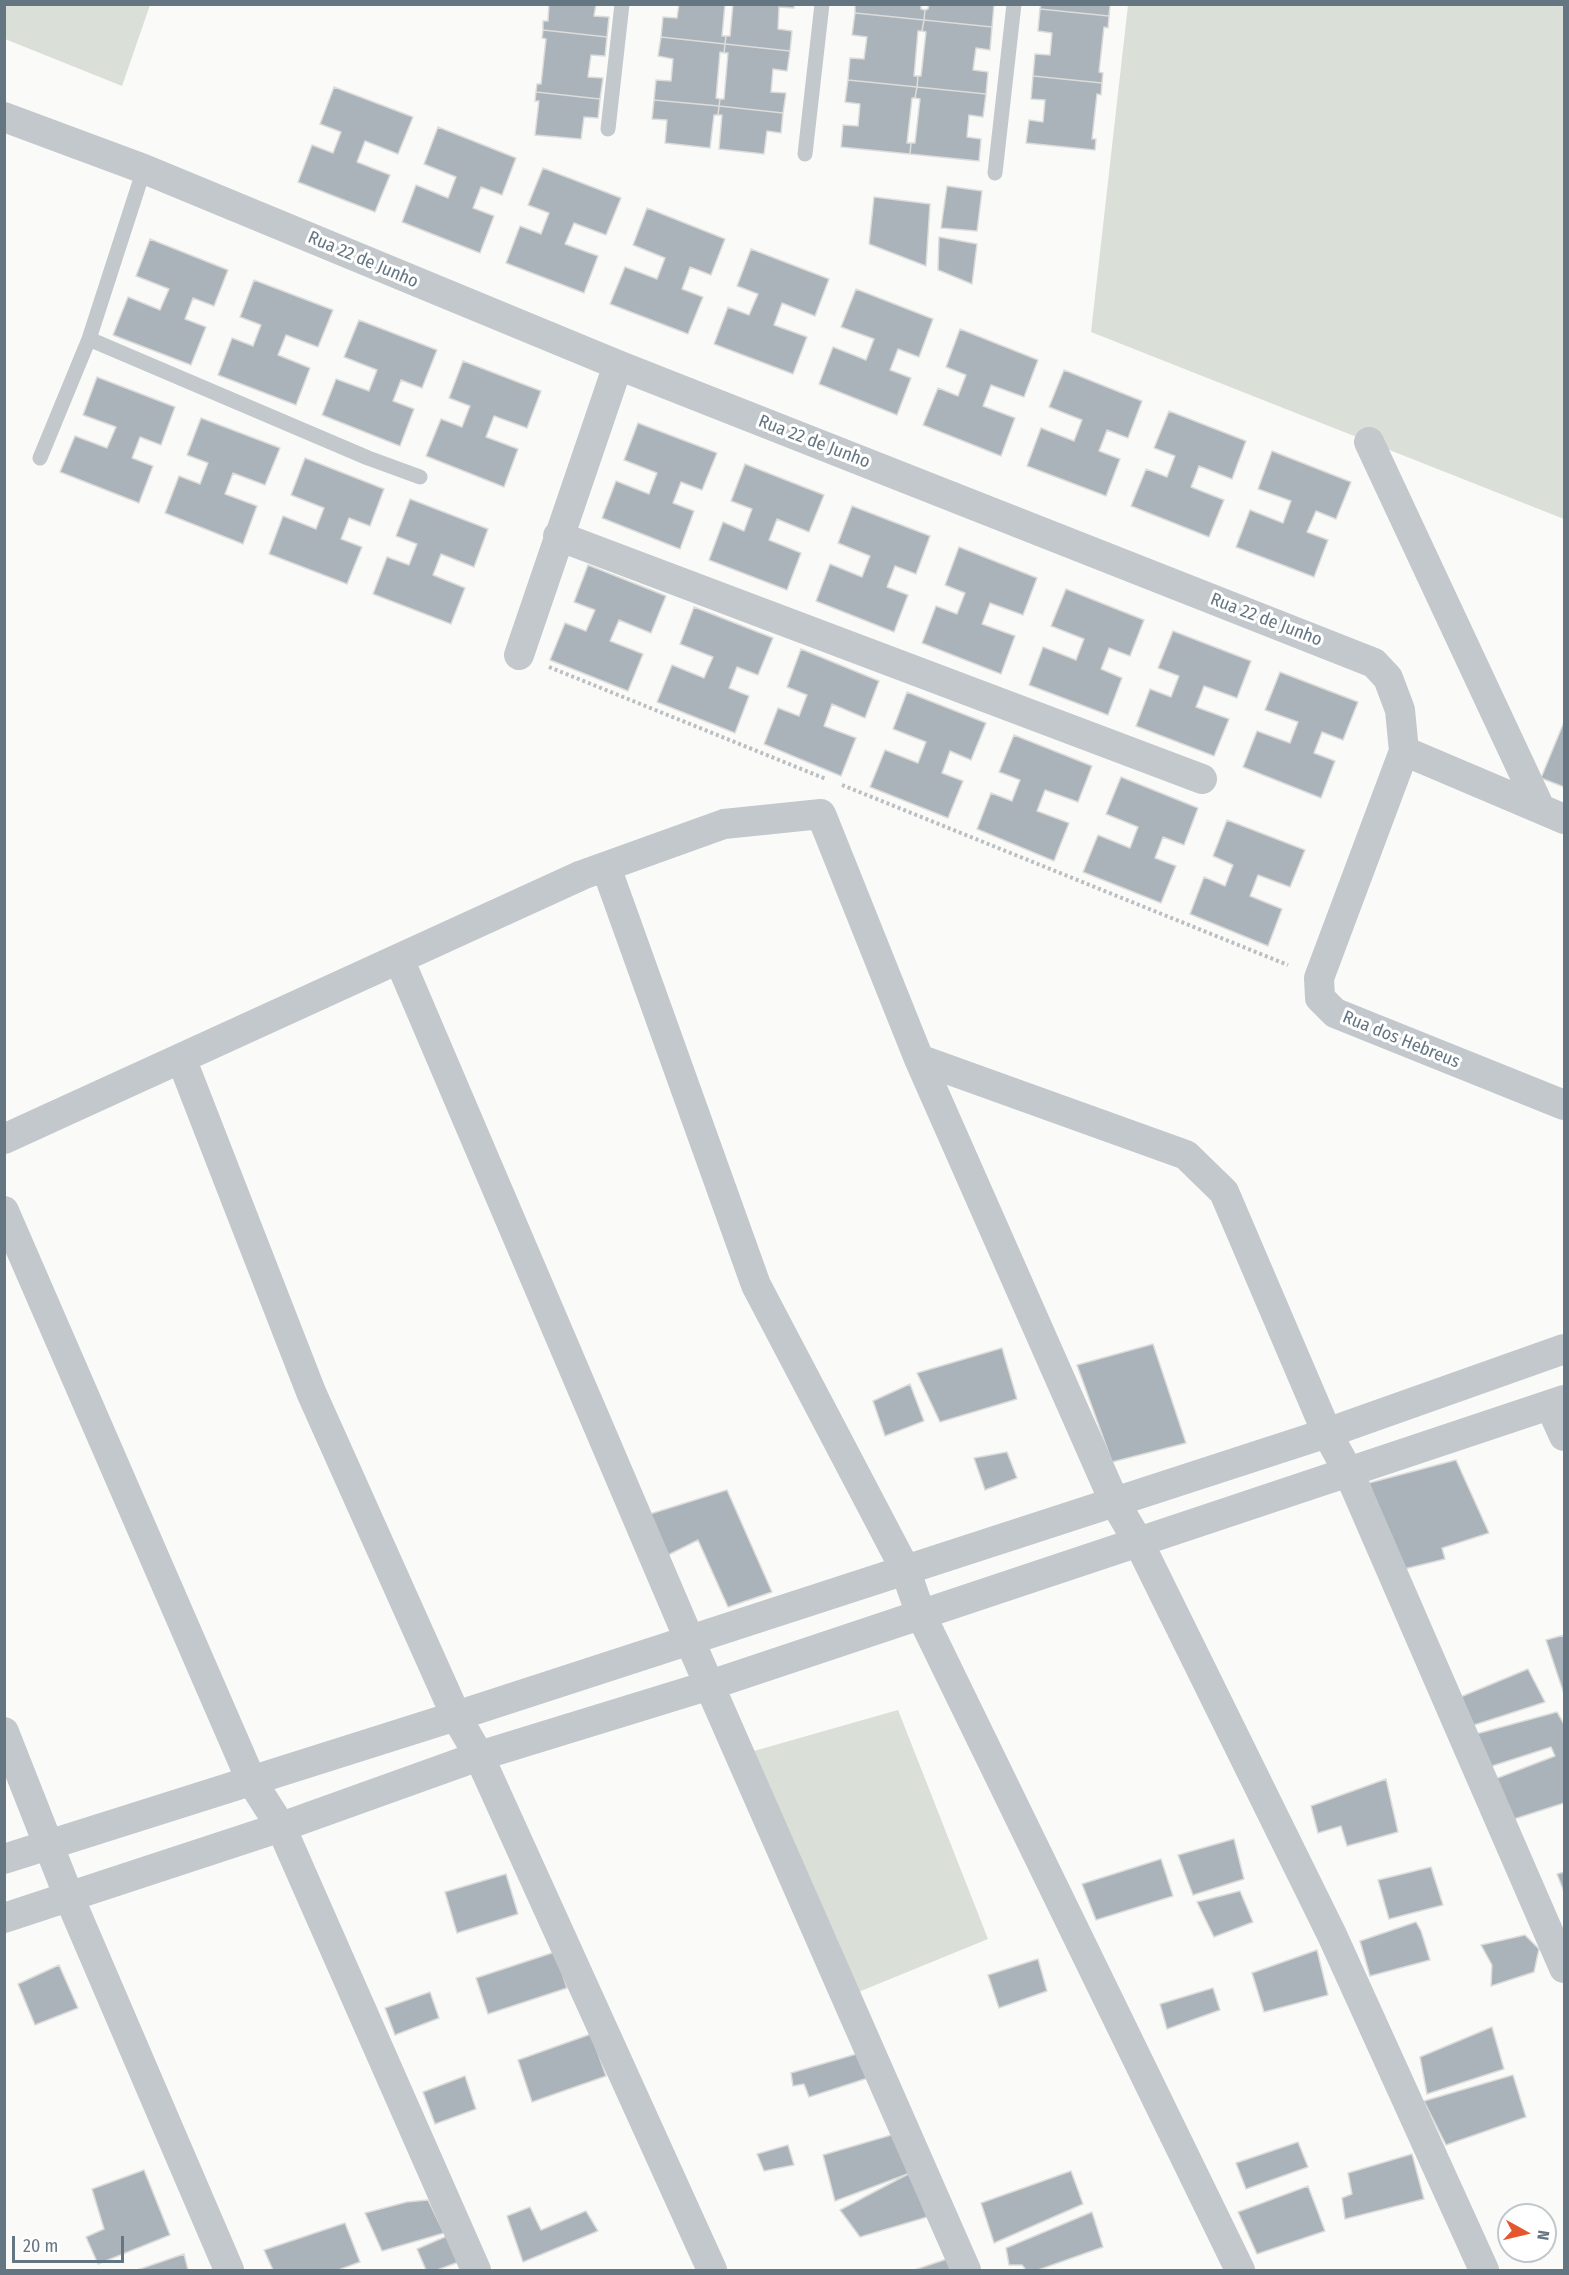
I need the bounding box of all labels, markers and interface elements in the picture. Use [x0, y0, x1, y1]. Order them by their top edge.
street label: Rua 22 de Junho [305, 227, 421, 293]
street label: Rua 22 de Junho [755, 411, 873, 473]
street label: Rua 22 de Junho [1207, 589, 1325, 651]
street label: Rua dos Hebreus [1339, 1007, 1463, 1073]
north arrow [1497, 2203, 1557, 2263]
scale bar [15, 2224, 128, 2262]
text: N [1533, 2229, 1553, 2241]
text: 20 m [23, 2235, 58, 2257]

